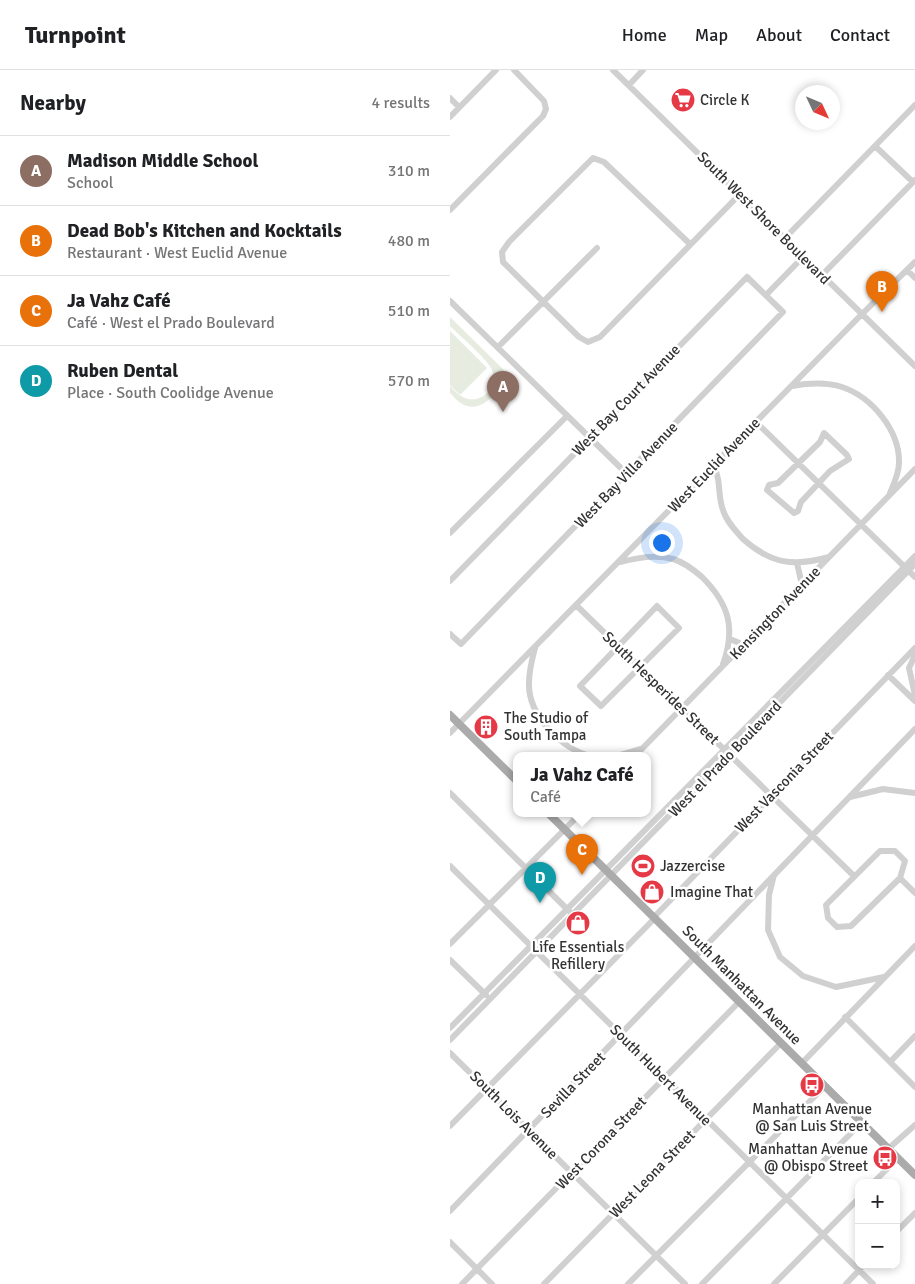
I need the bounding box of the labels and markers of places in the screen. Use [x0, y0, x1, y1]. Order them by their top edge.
supermarket icon: Circle K [670, 87, 696, 113]
place label: Circle K [700, 91, 749, 109]
pin: B [866, 271, 898, 312]
pin: A [487, 371, 519, 412]
place label: The Studio of South Tampa [504, 709, 589, 744]
building icon: The Studio of South Tampa [473, 714, 499, 740]
pin: C [566, 834, 598, 875]
sports icon: Jazzercise [630, 853, 656, 879]
place label: Jazzercise [660, 857, 725, 875]
pin: D [524, 862, 556, 903]
shop icon: Imagine That [639, 879, 665, 905]
place label: Imagine That [670, 883, 753, 901]
shop icon: Life Essentials Refillery [565, 910, 591, 936]
place label: Life Essentials Refillery [532, 938, 625, 973]
bus stop icon: Manhattan Avenue @ San Luis Street [799, 1072, 825, 1098]
place label: Manhattan Avenue @ San Luis Street [752, 1100, 872, 1135]
place label: Manhattan Avenue @ Obispo Street [748, 1140, 868, 1175]
bus stop icon: Manhattan Avenue @ Obispo Street [872, 1145, 898, 1171]

